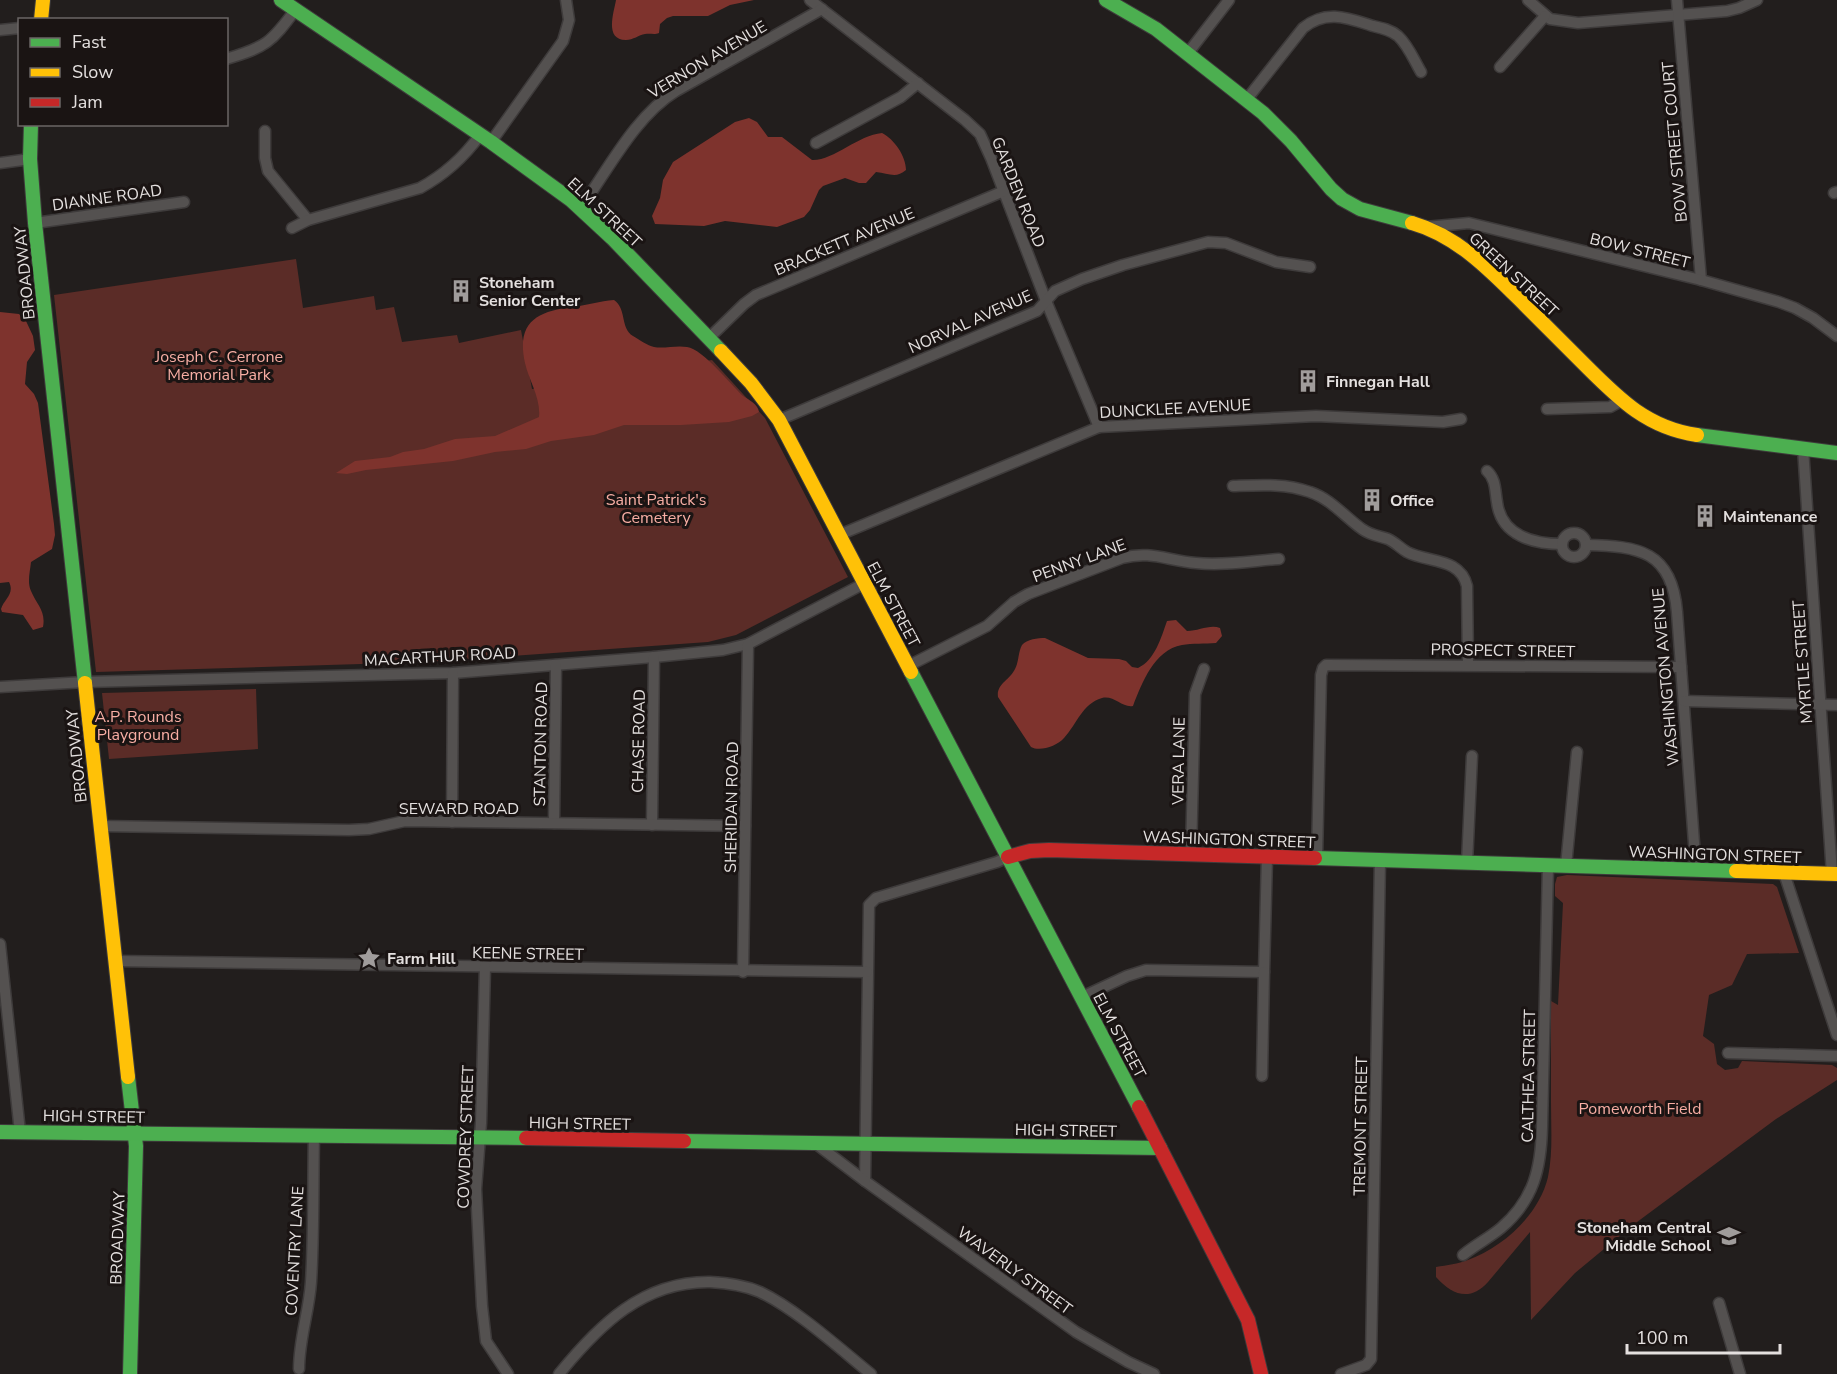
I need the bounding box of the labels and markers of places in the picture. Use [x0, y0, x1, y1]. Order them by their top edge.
place label: Stoneham Senior Center [479, 272, 581, 312]
building icon: Stoneham Senior Center [448, 278, 474, 304]
building icon: Finnegan Hall [1295, 368, 1321, 394]
place label: Finnegan Hall [1326, 371, 1430, 393]
building icon: Office [1359, 487, 1385, 513]
place label: Office [1390, 490, 1434, 512]
building icon: Maintenance [1692, 503, 1718, 529]
place label: Maintenance [1723, 506, 1818, 528]
place icon: Farm Hill [356, 945, 382, 971]
place label: Farm Hill [387, 948, 456, 970]
place label: Stoneham Central Middle School [1577, 1217, 1711, 1257]
school or university icon: Stoneham Central Middle School [1716, 1223, 1742, 1249]

